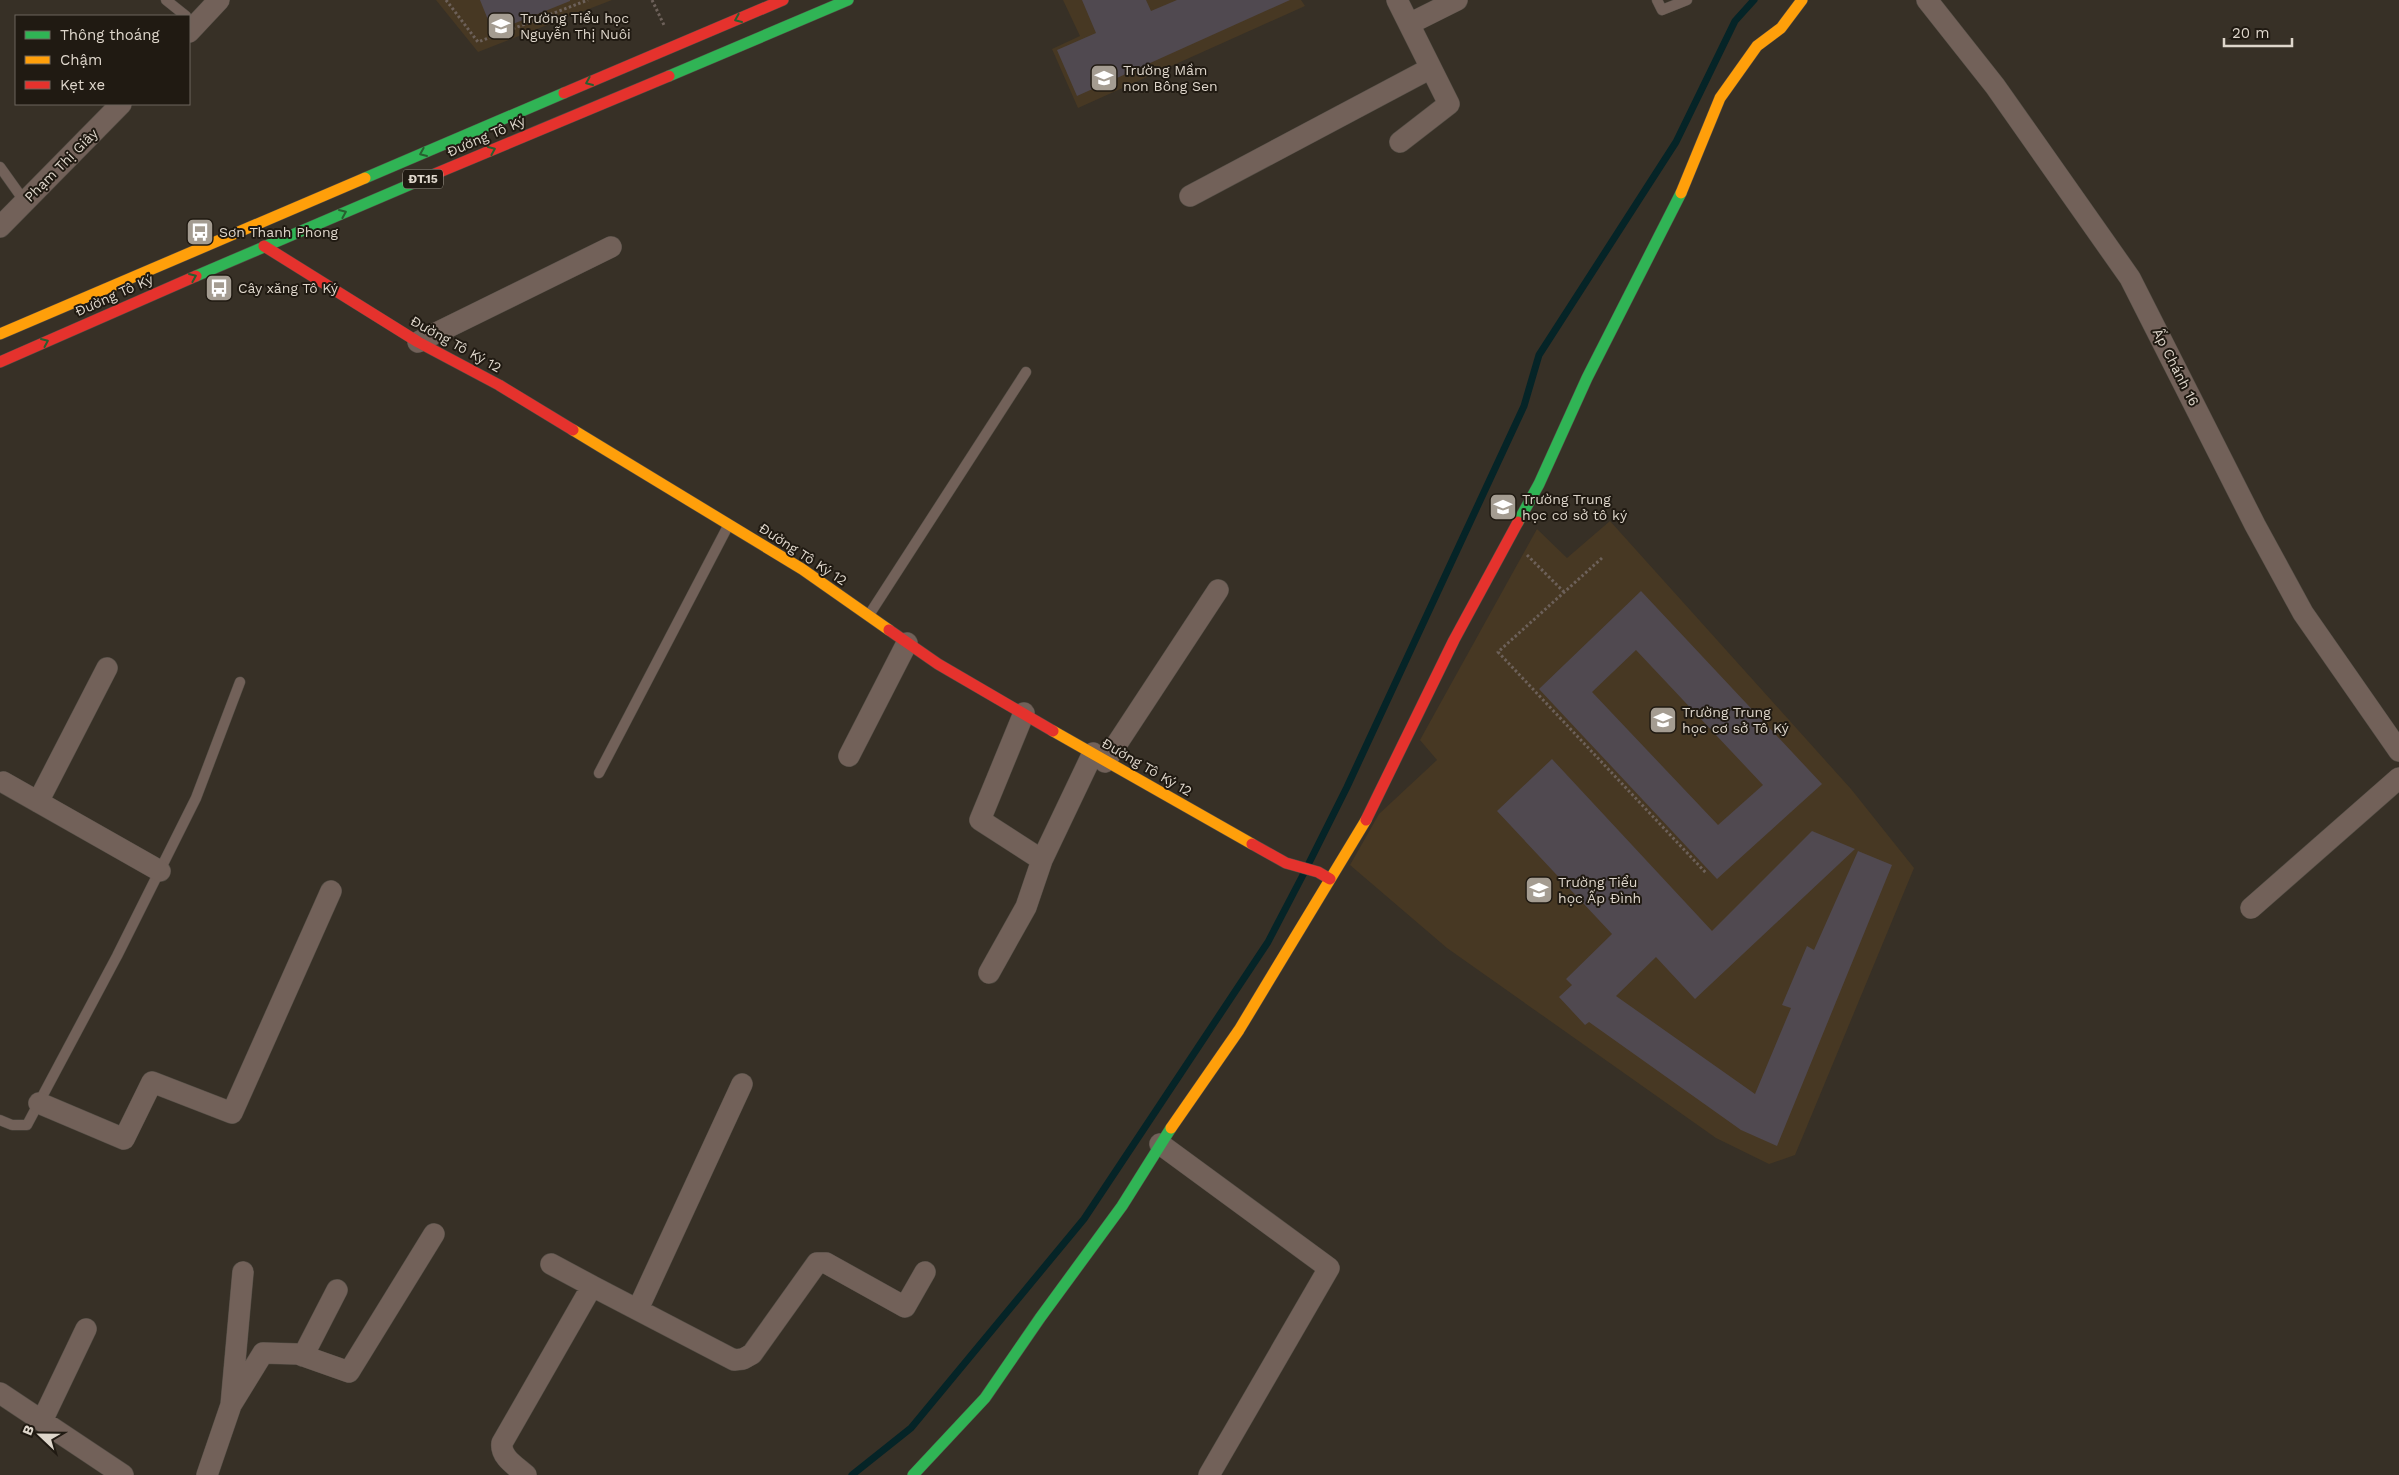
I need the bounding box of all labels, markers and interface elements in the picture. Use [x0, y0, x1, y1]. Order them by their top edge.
place label: Trường Tiểu học Nguyễn Thị Nuôi [520, 10, 631, 42]
school or university icon: Trường Tiểu học Nguyễn Thị Nuôi [486, 11, 516, 41]
one-way arrow [734, 13, 743, 23]
legend [15, 15, 190, 105]
scale bar [2224, 15, 2292, 47]
text: 20 m [2232, 24, 2270, 42]
text: Thông thoáng [60, 26, 159, 44]
text: Chậm [60, 51, 102, 69]
place label: Trường Mầm non Bông Sen [1123, 62, 1218, 94]
school or university icon: Trường Mầm non Bông Sen [1089, 63, 1119, 93]
text: Kẹt xe [60, 76, 105, 94]
one-way arrow [585, 76, 594, 87]
street label: Đường Tô Ký [444, 112, 528, 160]
street label: Phạm Thị Giây [21, 125, 101, 205]
one-way arrow [487, 146, 496, 156]
one-way arrow [419, 147, 428, 158]
road number: ĐT.15 [403, 170, 443, 188]
one-way arrow [338, 209, 347, 220]
bus stop icon: Sơn Thanh Phong [185, 217, 215, 247]
place label: Sơn Thanh Phong [219, 224, 339, 240]
street label: Đường Tô Ký [73, 270, 156, 319]
one-way arrow [188, 272, 197, 283]
bus stop icon: Cây xăng Tô Ký [204, 273, 234, 303]
place label: Cây xăng Tô Ký [238, 280, 339, 296]
street label: Đường Tô Ký 12 [408, 312, 504, 376]
street label: Ấp Chánh 16 [2150, 325, 2203, 408]
one-way arrow [40, 338, 49, 349]
place label: Trường Trung học cơ sở tô ký [1522, 491, 1628, 523]
school or university icon: Trường Trung học cơ sở tô ký [1488, 492, 1518, 522]
street label: Đường Tô Ký 12 [756, 520, 850, 588]
place label: Trường Trung học cơ sở Tô Ký [1682, 704, 1789, 736]
school or university icon: Trường Trung học cơ sở Tô Ký [1648, 705, 1678, 735]
street label: Đường Tô Ký 12 [1099, 735, 1195, 799]
place label: Trường Tiểu học Ấp Đình [1558, 874, 1641, 906]
school or university icon: Trường Tiểu học Ấp Đình [1524, 875, 1554, 905]
north arrow [15, 1410, 65, 1460]
text: B [19, 1422, 37, 1438]

